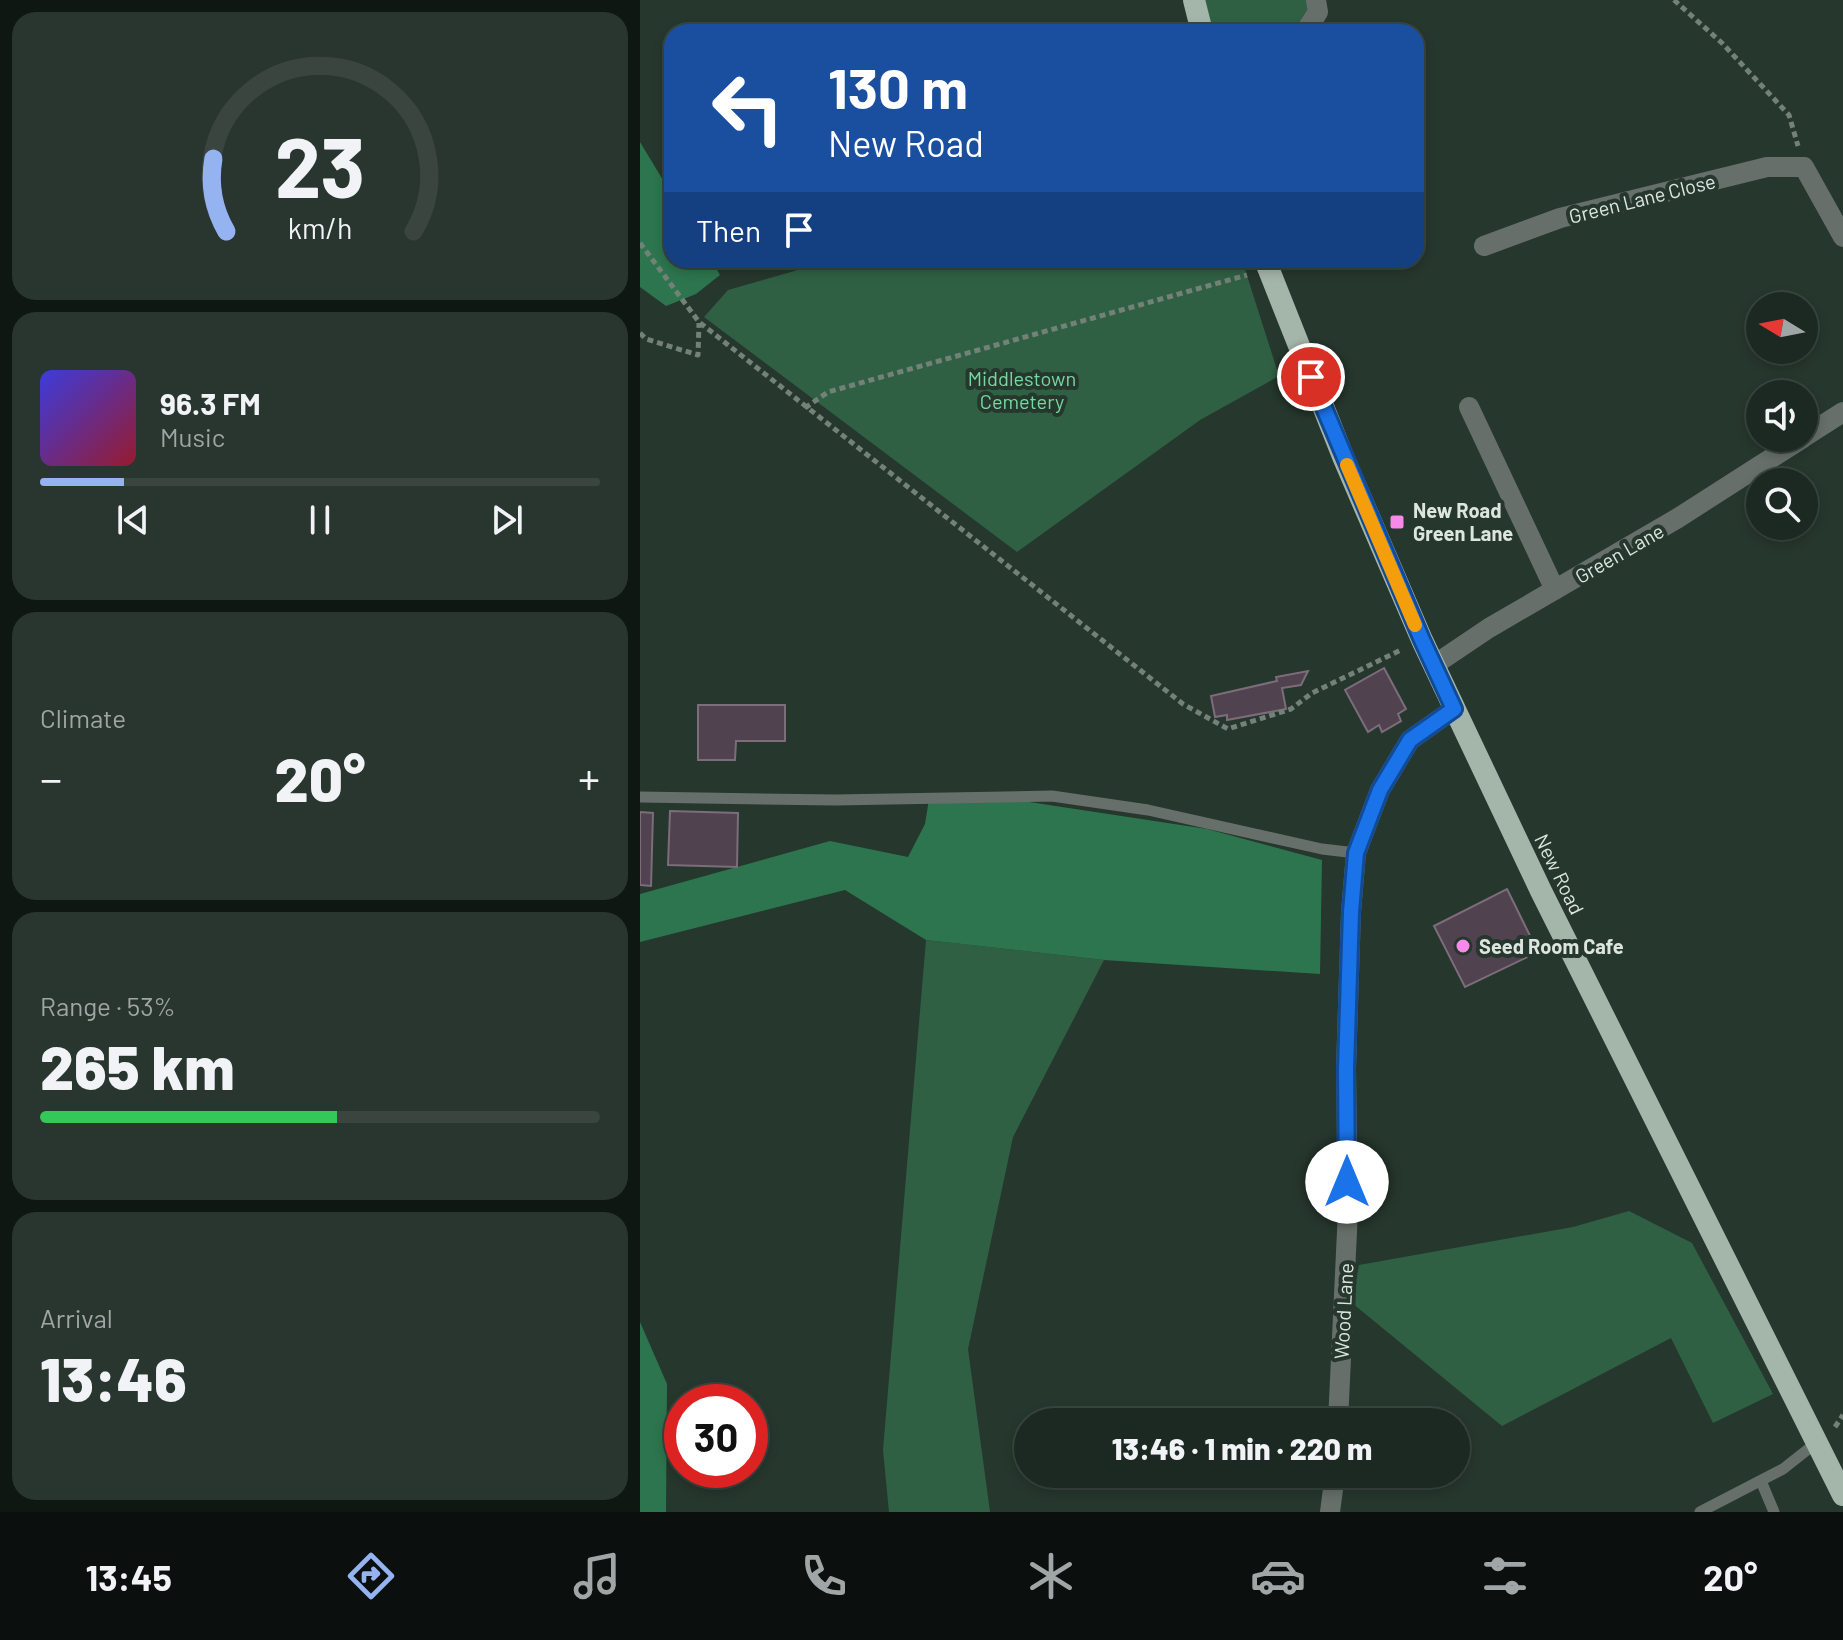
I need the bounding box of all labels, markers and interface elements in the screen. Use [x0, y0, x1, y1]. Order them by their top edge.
text: 130 m [828, 53, 968, 120]
icon: left [696, 56, 800, 160]
text: 23 [275, 115, 365, 215]
text: New Road [828, 121, 984, 164]
street label: Green Lane Close [1566, 168, 1718, 228]
icon: arrive [777, 208, 821, 252]
text: km/h [288, 210, 352, 245]
text: Then [696, 212, 761, 248]
north arrow [1746, 292, 1818, 364]
map controls [1746, 292, 1818, 540]
pin [1277, 343, 1345, 411]
icon: arrive [1289, 355, 1333, 399]
park label: Middlestown Cemetery [968, 366, 1076, 413]
button: sound [1746, 380, 1818, 452]
text: 96.3 FM [160, 385, 261, 421]
text: Music [160, 421, 225, 452]
button: search [1746, 468, 1818, 540]
icon: previous [111, 498, 155, 542]
icon: pause [298, 498, 342, 542]
icon: next [485, 498, 529, 542]
place label: New Road Green Lane [1413, 498, 1513, 545]
marker: New Road Green Lane [1388, 513, 1406, 531]
street label: Green Lane [1570, 518, 1668, 588]
text: Climate [40, 702, 126, 733]
text: 20° [275, 742, 365, 814]
text: − [40, 751, 62, 804]
text: + [578, 751, 600, 804]
street label: New Road [1530, 830, 1590, 918]
place label: Seed Room Cafe [1479, 934, 1624, 958]
marker: Seed Room Cafe [1454, 937, 1472, 955]
text: Range · 53% [40, 990, 176, 1021]
text: 265 km [40, 1030, 235, 1102]
position arrow [1305, 1140, 1389, 1224]
street label: Wood Lane [1328, 1262, 1358, 1360]
text: Arrival [40, 1302, 113, 1333]
text: 13:46 [40, 1342, 187, 1414]
speed limit sign: 30 [664, 1384, 768, 1488]
text: 13:46 · 1 min · 220 m [1112, 1430, 1372, 1466]
icon: directions [343, 1548, 399, 1604]
icon: music [569, 1548, 625, 1604]
icon: phone [796, 1548, 852, 1604]
icon: climate [1023, 1548, 1079, 1604]
icon: car [1250, 1548, 1306, 1604]
icon: filters [1477, 1548, 1533, 1604]
text: 13:45 [85, 1555, 172, 1598]
text: 20° [1703, 1555, 1758, 1598]

